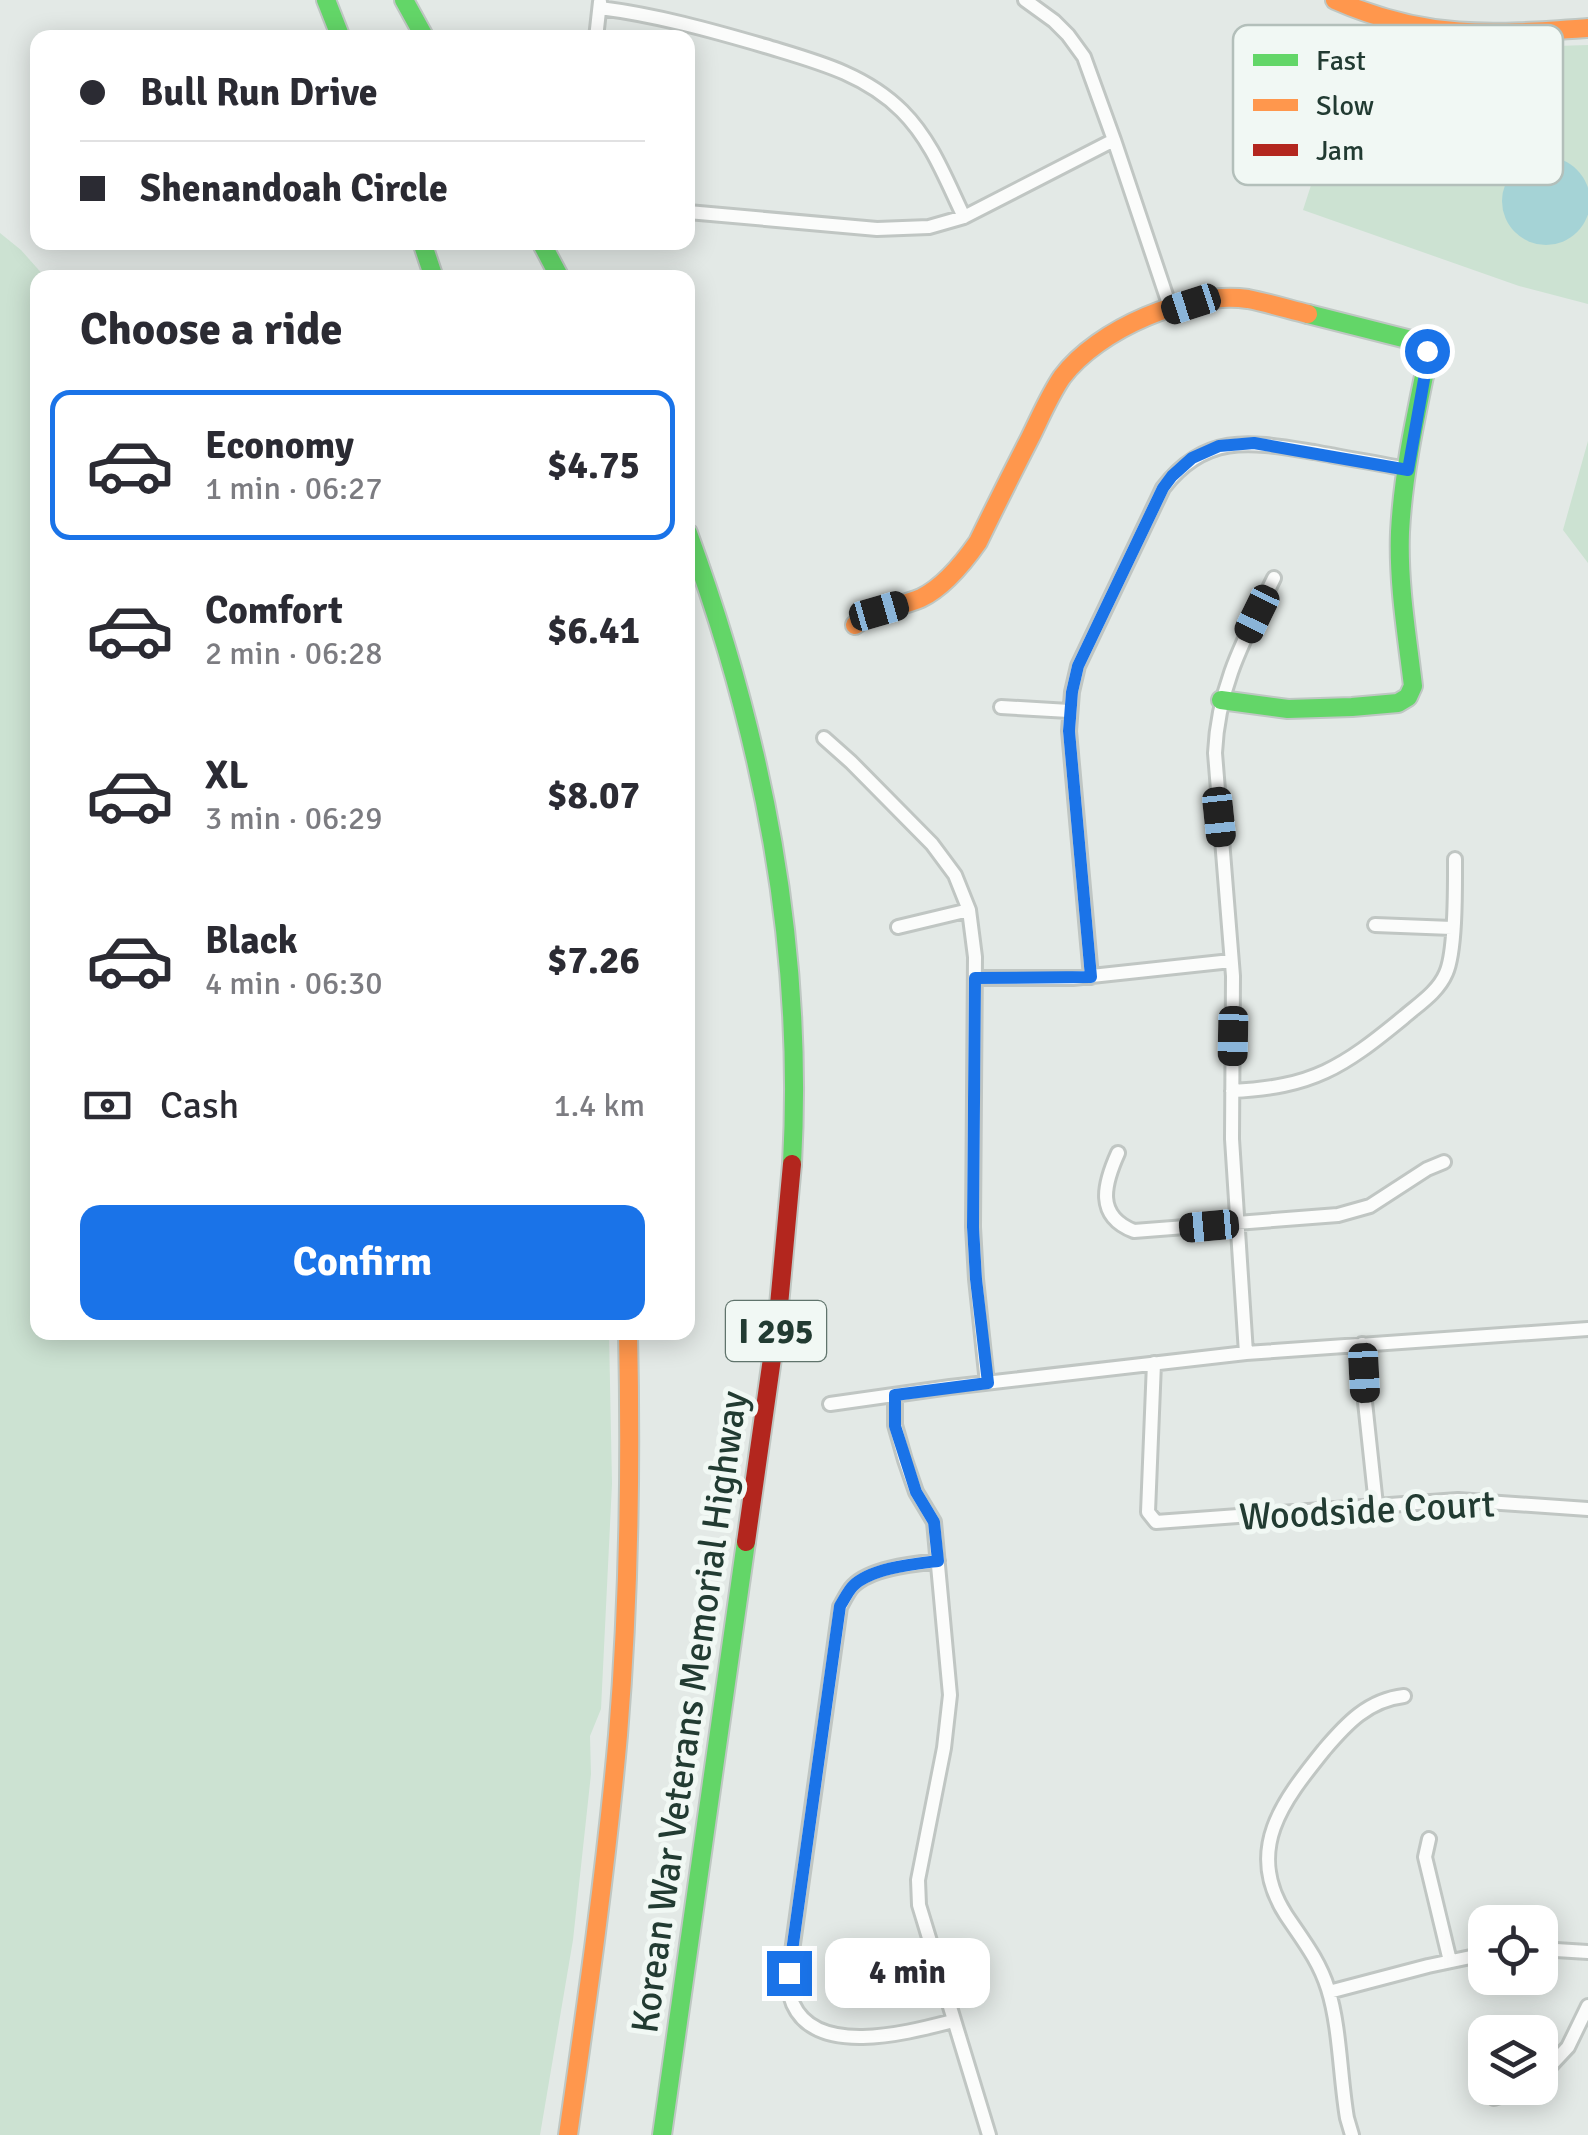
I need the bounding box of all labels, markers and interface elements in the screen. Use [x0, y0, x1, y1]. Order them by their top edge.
legend [1233, 25, 1563, 185]
text: Fast [1316, 44, 1366, 78]
text: Bull Run Drive [140, 69, 378, 116]
text: Slow [1316, 89, 1374, 123]
text: Jam [1316, 134, 1364, 168]
text: Shenandoah Circle [140, 165, 448, 212]
car [1158, 280, 1224, 328]
text: Choose a ride [80, 302, 343, 357]
route start [1405, 329, 1450, 374]
icon: car [85, 420, 175, 510]
text: Economy [205, 422, 354, 469]
text: $4.75 [547, 442, 640, 489]
text: 1 min · 06:27 [205, 469, 383, 508]
car [1230, 580, 1284, 648]
icon: car [85, 585, 175, 675]
text: Comfort [205, 587, 343, 634]
car [846, 588, 912, 634]
text: $6.41 [547, 607, 640, 654]
text: 2 min · 06:28 [205, 634, 383, 673]
icon: car [85, 750, 175, 840]
text: XL [205, 752, 248, 799]
text: $8.07 [547, 772, 640, 819]
car [1201, 786, 1237, 848]
text: 3 min · 06:29 [205, 799, 383, 838]
icon: car [85, 915, 175, 1005]
text: Black [205, 917, 298, 964]
text: $7.26 [547, 937, 640, 984]
text: 4 min · 06:30 [205, 964, 383, 1003]
car [1217, 1006, 1249, 1066]
icon: cash [80, 1078, 135, 1133]
text: Cash [160, 1082, 239, 1129]
text: 1.4 km [553, 1086, 645, 1125]
button: Confirm [80, 1205, 645, 1320]
car [1178, 1208, 1240, 1244]
road number: I 295 [726, 1301, 826, 1361]
car [1347, 1342, 1381, 1404]
street label: Korean War Veterans Memorial Highway [621, 1388, 758, 2036]
street label: Woodside Court [1238, 1480, 1496, 1541]
map controls [1468, 1905, 1558, 2105]
button: locate [1468, 1905, 1558, 1995]
callout: 4 min [824, 1938, 989, 2008]
route end [767, 1951, 812, 1996]
text: 4 min [869, 1953, 946, 1992]
button: layers [1468, 2015, 1558, 2105]

